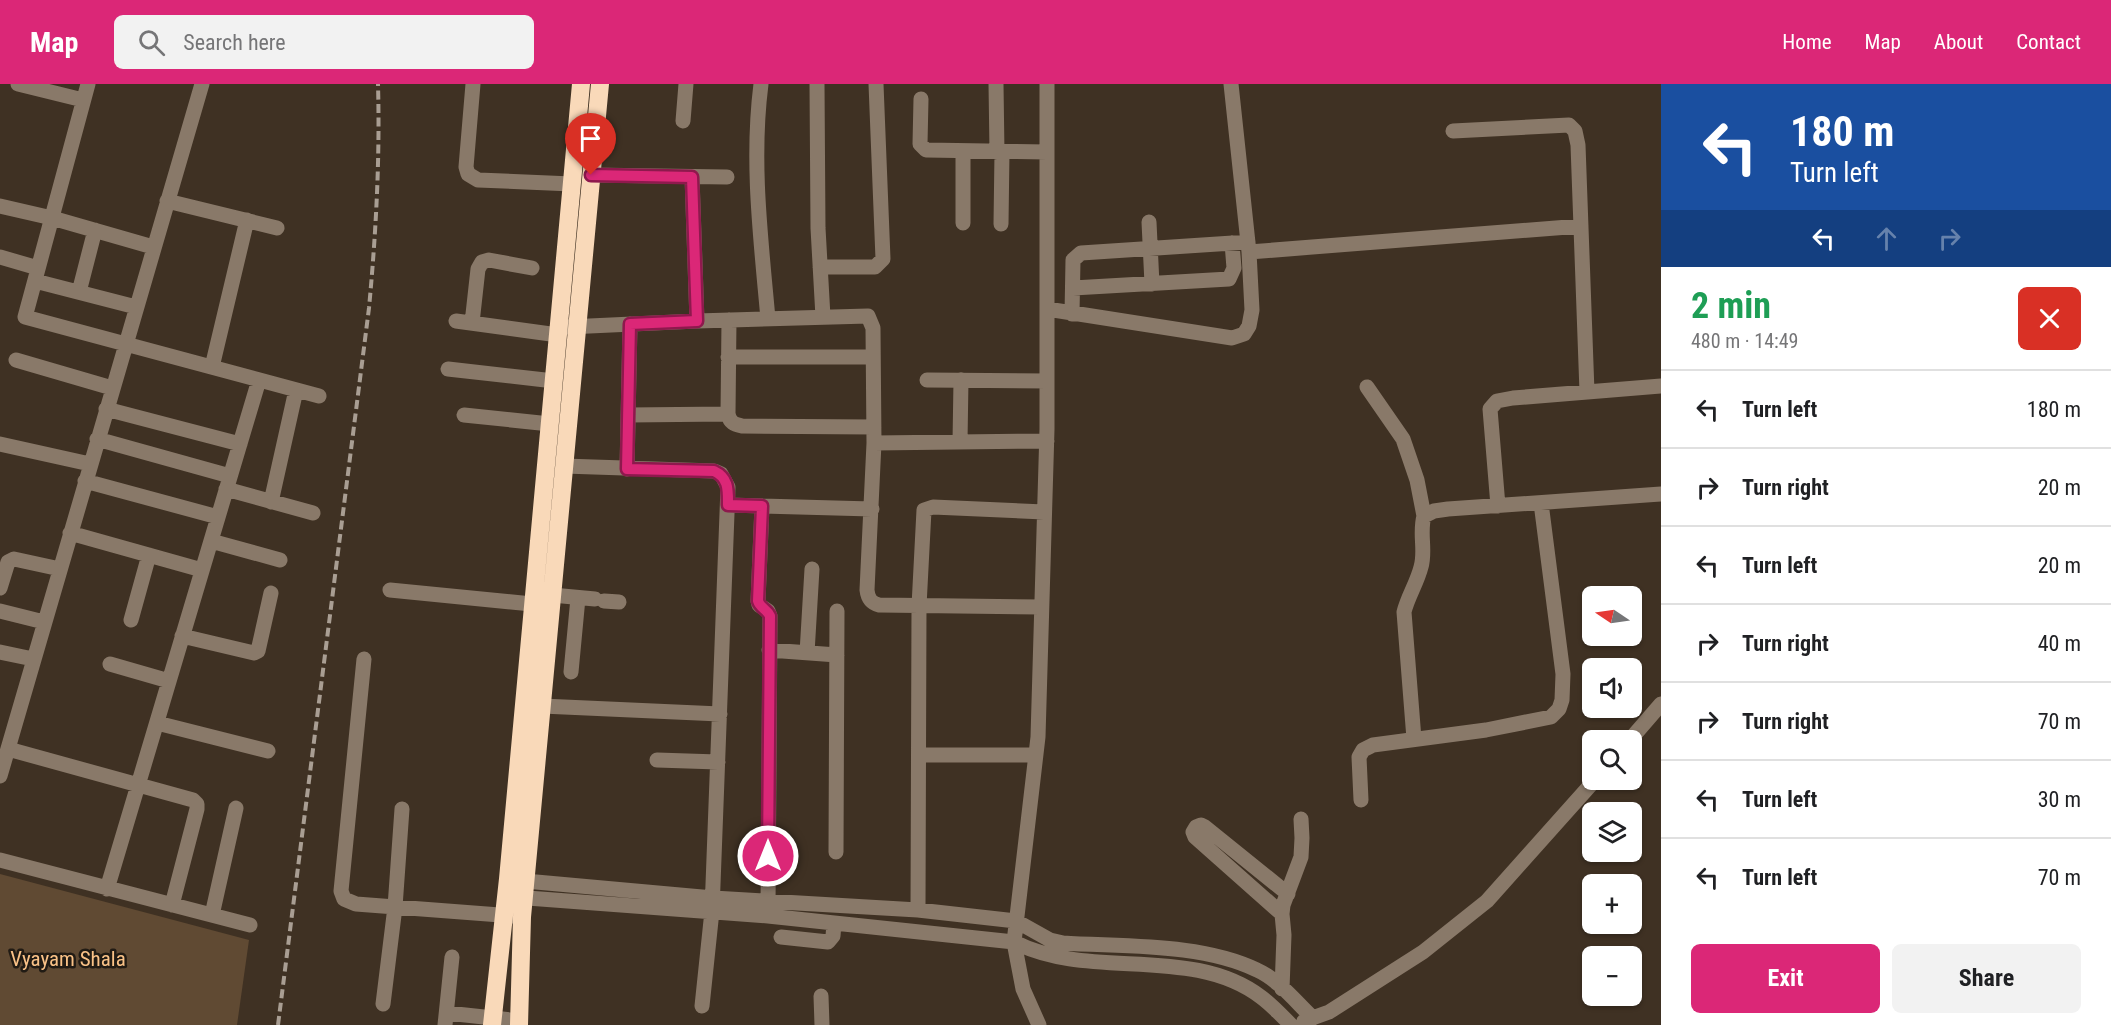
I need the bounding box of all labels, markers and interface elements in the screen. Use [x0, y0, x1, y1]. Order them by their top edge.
search box [114, 15, 534, 69]
text: Map [30, 26, 78, 59]
icon: search [135, 26, 168, 59]
text: Search here [183, 30, 286, 55]
text: Home [1782, 30, 1832, 54]
text: Map [1865, 30, 1901, 54]
text: About [1934, 30, 1983, 54]
text: Contact [2016, 30, 2081, 54]
text: 180 m [1790, 107, 1895, 156]
icon: left [1691, 108, 1769, 186]
pin [565, 113, 616, 175]
icon: arrive [574, 122, 607, 155]
text: Turn left [1790, 157, 1879, 189]
icon: left [1807, 222, 1840, 255]
icon: ahead [1870, 222, 1903, 255]
icon: right [1933, 222, 1966, 255]
text: 2 min [1691, 285, 1771, 327]
button: close [2018, 287, 2081, 350]
text: 480 m · 14:49 [1691, 329, 1798, 353]
icon: left [1691, 393, 1724, 426]
text: Turn left [1742, 397, 1817, 422]
text: 180 m [2027, 397, 2081, 422]
icon: right [1691, 471, 1724, 504]
text: Turn right [1742, 475, 1829, 500]
text: 20 m [2038, 475, 2081, 500]
icon: left [1691, 549, 1724, 582]
text: Turn left [1742, 553, 1817, 578]
text: 20 m [2038, 553, 2081, 578]
north arrow [1582, 586, 1642, 646]
map controls [1582, 586, 1642, 1006]
icon: right [1691, 627, 1724, 660]
text: Turn right [1742, 631, 1829, 656]
text: 40 m [2038, 631, 2081, 656]
button: sound [1582, 658, 1642, 718]
icon: right [1691, 705, 1724, 738]
text: Turn right [1742, 709, 1829, 734]
text: 70 m [2038, 709, 2081, 734]
button: search [1582, 730, 1642, 790]
icon: left [1691, 783, 1724, 816]
text: Turn left [1742, 787, 1817, 812]
text: 30 m [2038, 787, 2081, 812]
button: layers [1582, 802, 1642, 862]
position arrow [736, 824, 800, 888]
icon: left [1691, 861, 1724, 894]
text: Turn left [1742, 865, 1817, 890]
text: 70 m [2038, 865, 2081, 890]
button: + [1582, 874, 1642, 934]
button: Exit [1691, 944, 1880, 1013]
button: Share [1892, 944, 2081, 1013]
button: − [1582, 946, 1642, 1006]
park label: Vyayam Shala [10, 947, 126, 971]

